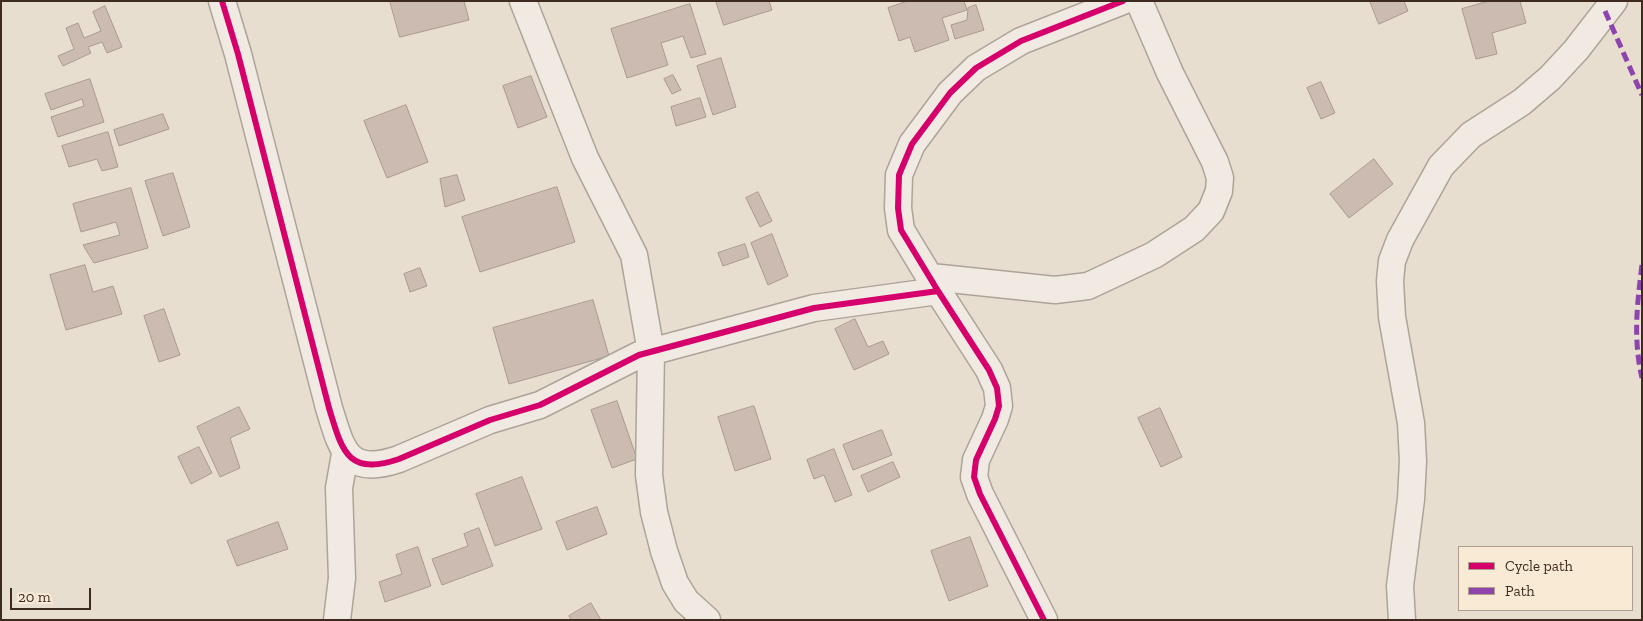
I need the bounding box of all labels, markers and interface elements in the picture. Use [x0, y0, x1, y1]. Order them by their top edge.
legend [1458, 546, 1633, 611]
text: Cycle path [1505, 557, 1573, 575]
scale bar [12, 578, 94, 610]
text: Path [1505, 582, 1535, 600]
text: 20 m [18, 588, 51, 606]

